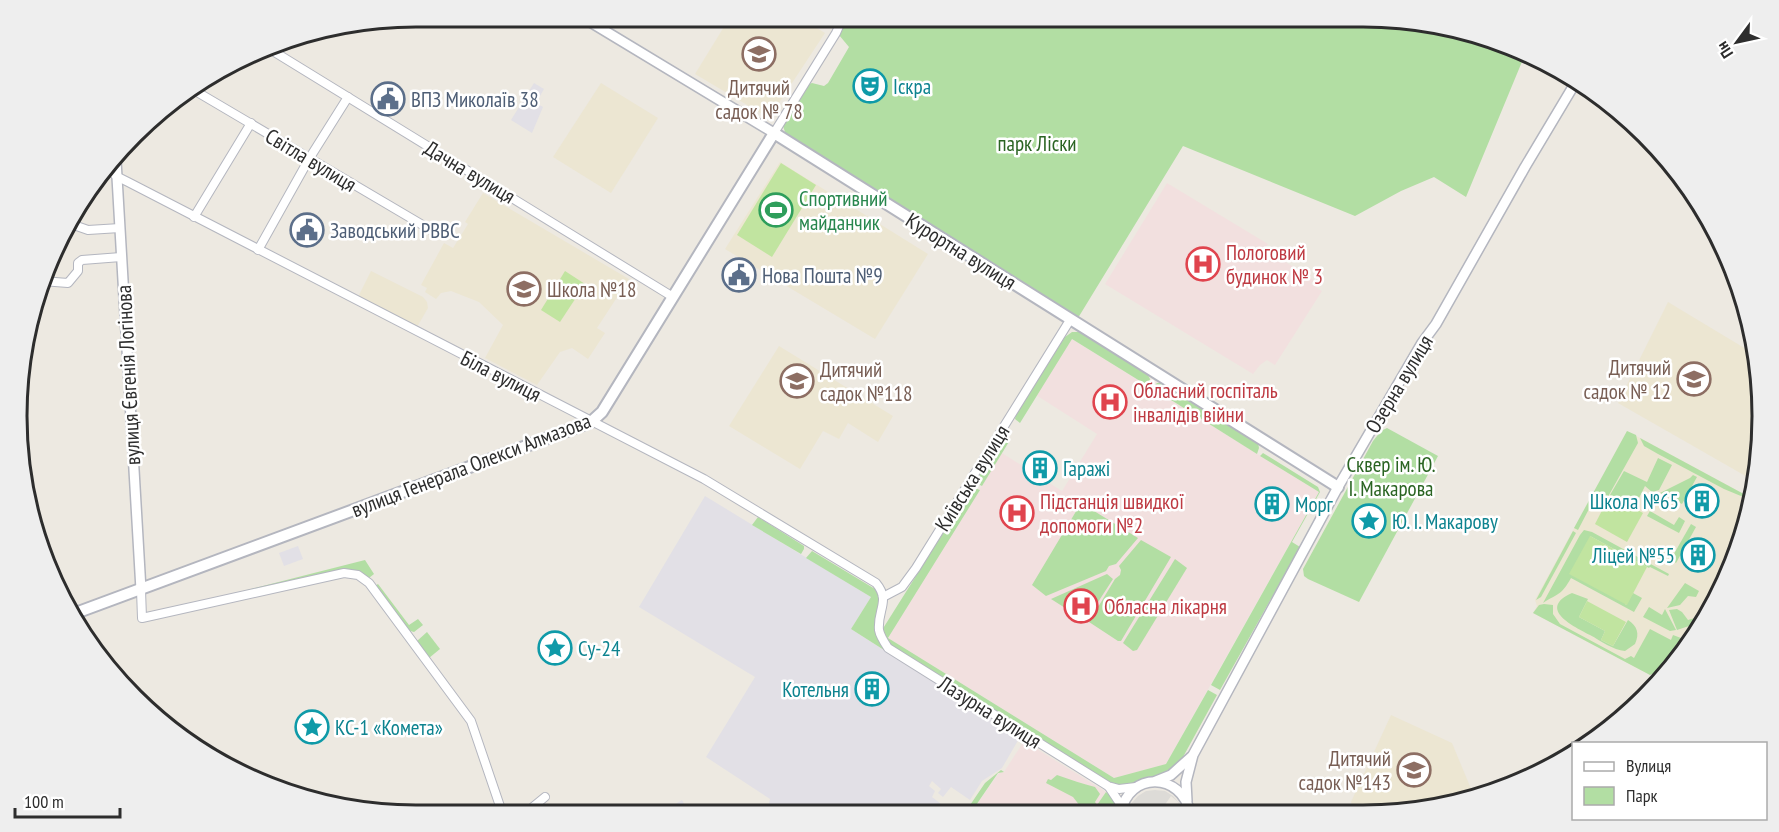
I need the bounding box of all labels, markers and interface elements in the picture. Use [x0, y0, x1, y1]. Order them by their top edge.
north arrow [1707, 12, 1767, 72]
school or university icon: Дитячий садок № 78 [741, 36, 777, 72]
text: Пн [1712, 38, 1737, 62]
theatre icon: Іскра [852, 68, 888, 104]
place label: Іскра [893, 73, 931, 100]
place label: Дитячий садок № 78 [715, 74, 803, 125]
public building icon: ВПЗ Миколаїв 38 [370, 81, 406, 117]
place label: ВПЗ Миколаїв 38 [411, 86, 539, 113]
street label: Світла вулиця [260, 122, 362, 198]
park label: парк Ліски [997, 130, 1077, 157]
street label: Дачна вулиця [420, 134, 520, 210]
place label: Спортивний майданчик [799, 185, 888, 236]
sports icon: Спортивний майданчик [758, 192, 794, 228]
street label: Курортна вулиця [901, 206, 1021, 296]
public building icon: Заводський РВВС [289, 212, 325, 248]
place label: Заводський РВВС [330, 217, 460, 244]
place label: Пологовий будинок № 3 [1226, 239, 1323, 290]
hospital icon: Пологовий будинок № 3 [1185, 246, 1221, 282]
public building icon: Нова Пошта №9 [721, 257, 757, 293]
place label: Нова Пошта №9 [762, 262, 883, 289]
school or university icon: Школа №18 [506, 271, 542, 307]
place label: Школа №18 [547, 276, 636, 303]
street label: вулиця Євгенія Логінова [110, 284, 146, 466]
street label: Озерна вулиця [1359, 330, 1439, 438]
street label: Біла вулиця [456, 344, 546, 408]
place label: Дитячий садок № 12 [1584, 354, 1671, 405]
place label: Дитячий садок №118 [820, 356, 912, 407]
school or university icon: Дитячий садок № 12 [1676, 361, 1712, 397]
school or university icon: Дитячий садок №118 [779, 363, 815, 399]
place label: Обласний госпіталь інвалідів війни [1133, 377, 1278, 428]
hospital icon: Обласний госпіталь інвалідів війни [1092, 384, 1128, 420]
street label: вулиця Генерала Олекси Алмазова [347, 407, 595, 523]
street label: Київська вулиця [929, 420, 1015, 536]
building icon: Гаражі [1022, 450, 1058, 486]
park label: Сквер ім. Ю. І. Макарова [1346, 451, 1436, 502]
place label: Гаражі [1063, 455, 1110, 482]
building icon: Школа №65 [1684, 483, 1720, 519]
building icon: Морг [1254, 486, 1290, 522]
place label: Підстанція швидкої допомоги №2 [1040, 488, 1184, 539]
place label: Школа №65 [1590, 488, 1679, 515]
place label: Морг [1295, 491, 1334, 518]
hospital icon: Підстанція швидкої допомоги №2 [999, 495, 1035, 531]
place icon: Ю. І. Макарову [1351, 503, 1387, 539]
place label: Ю. І. Макарову [1392, 508, 1498, 535]
building icon: Ліцей №55 [1680, 537, 1716, 573]
place label: Ліцей №55 [1591, 542, 1675, 569]
hospital icon: Обласна лікарня [1063, 588, 1099, 624]
place label: Обласна лікарня [1104, 593, 1227, 620]
place icon: Су-24 [537, 630, 573, 666]
place label: Су-24 [578, 635, 621, 662]
street label: Лазурна вулиця [933, 669, 1047, 754]
building icon: Котельня [854, 671, 890, 707]
place label: Котельня [782, 676, 849, 703]
place icon: КС-1 «Комета» [294, 709, 330, 745]
place label: КС-1 «Комета» [335, 714, 443, 741]
legend [1572, 742, 1767, 820]
place label: Дитячий садок №143 [1299, 745, 1391, 796]
school or university icon: Дитячий садок №143 [1396, 752, 1432, 788]
text: Вулиця [1626, 754, 1671, 777]
scale bar [15, 781, 120, 819]
text: Парк [1626, 784, 1657, 807]
text: 100 m [24, 790, 64, 813]

